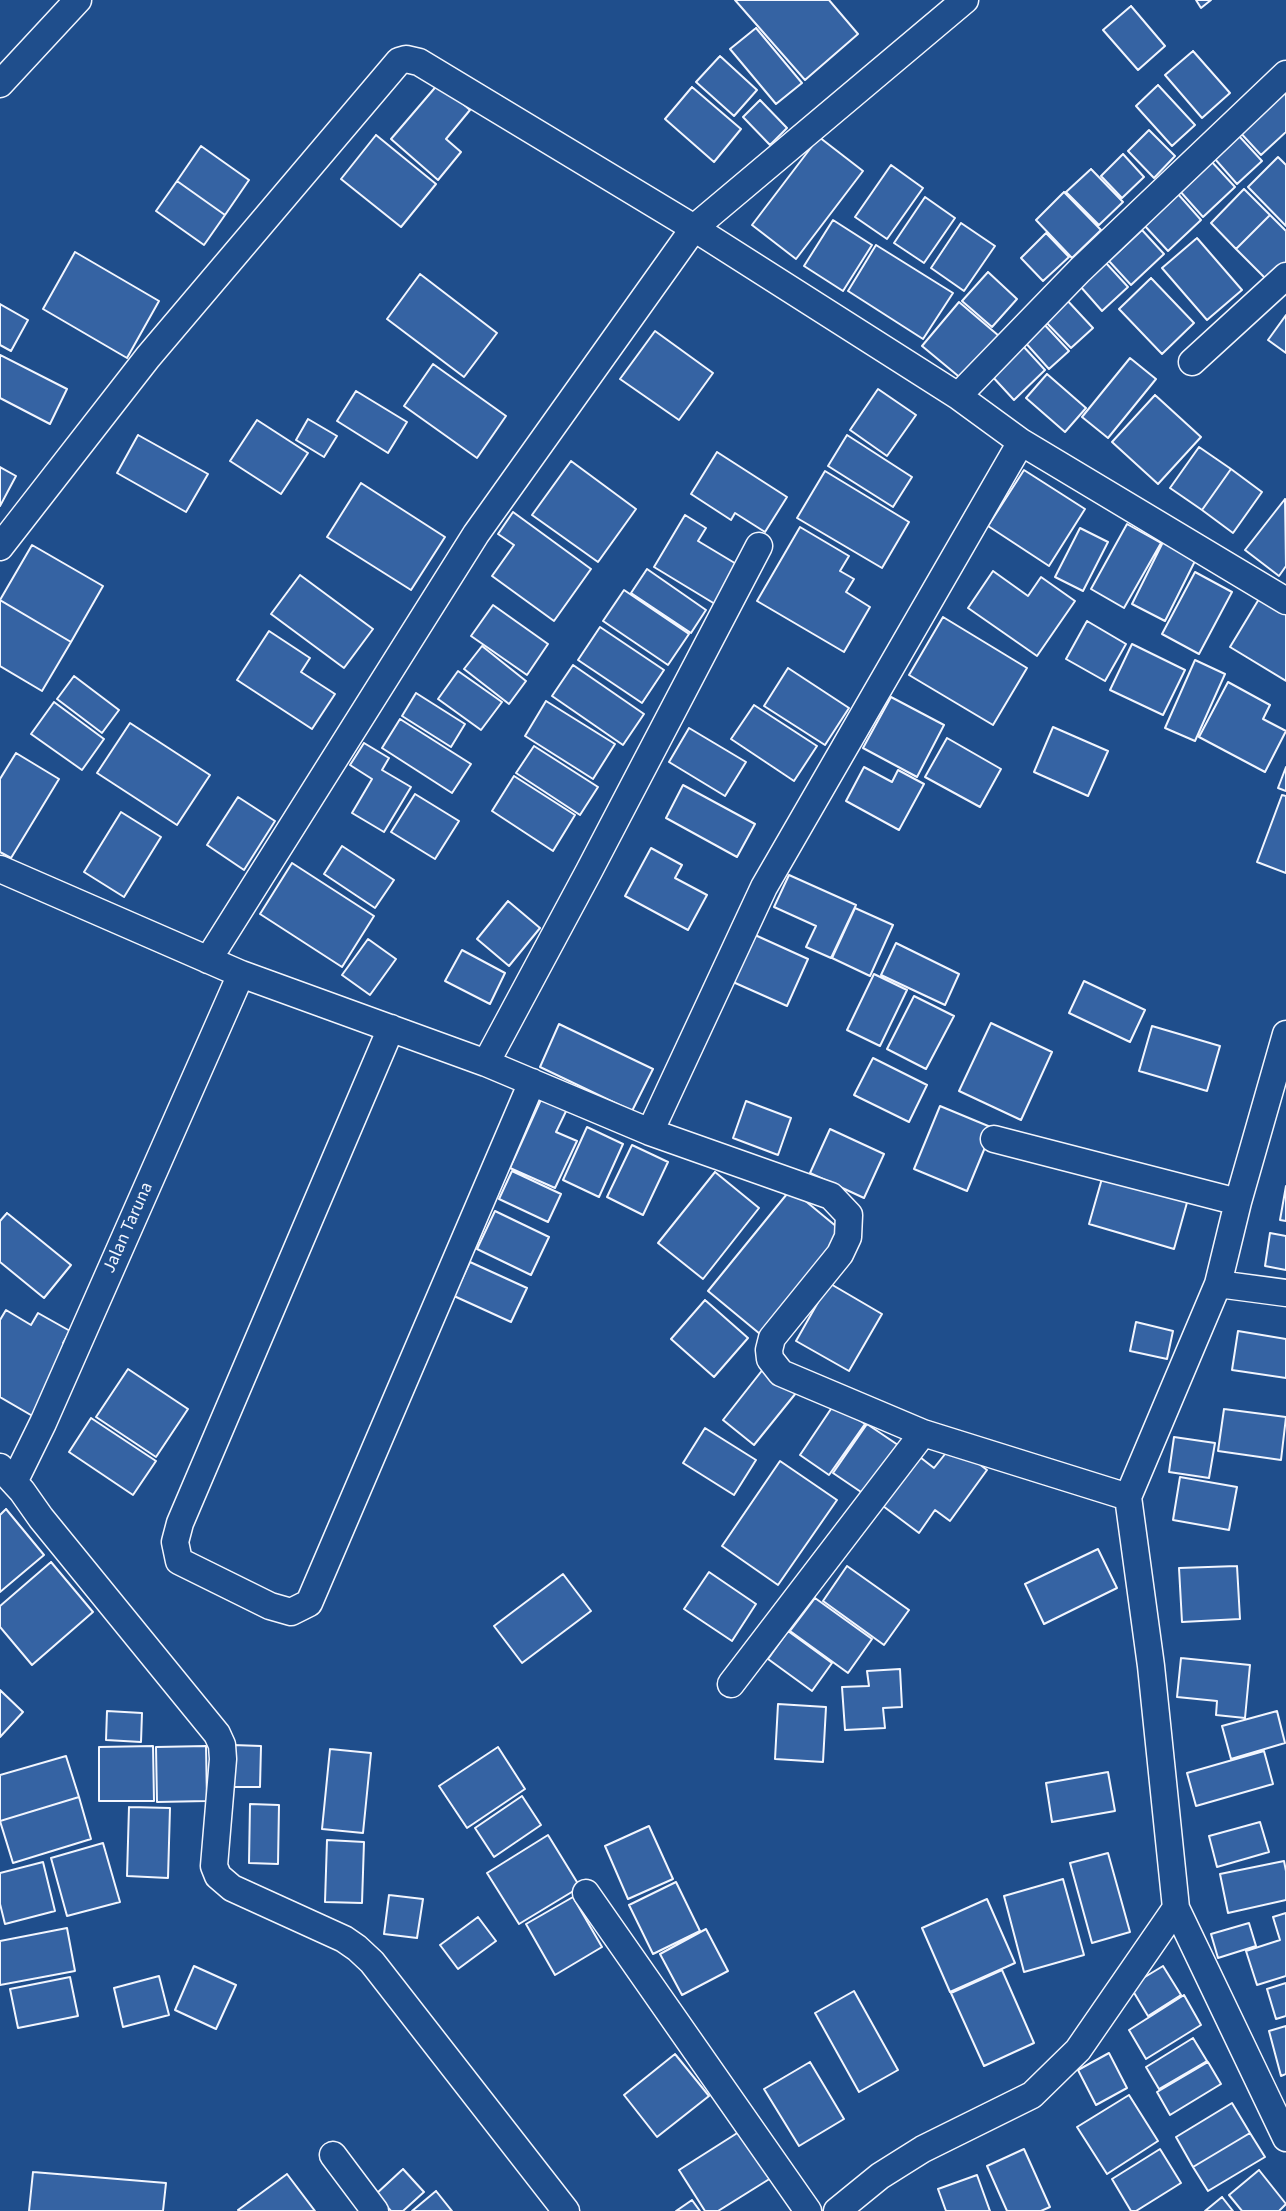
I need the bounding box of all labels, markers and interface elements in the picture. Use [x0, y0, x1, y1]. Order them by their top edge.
street label: Jalan Taruna [99, 1179, 159, 1277]

